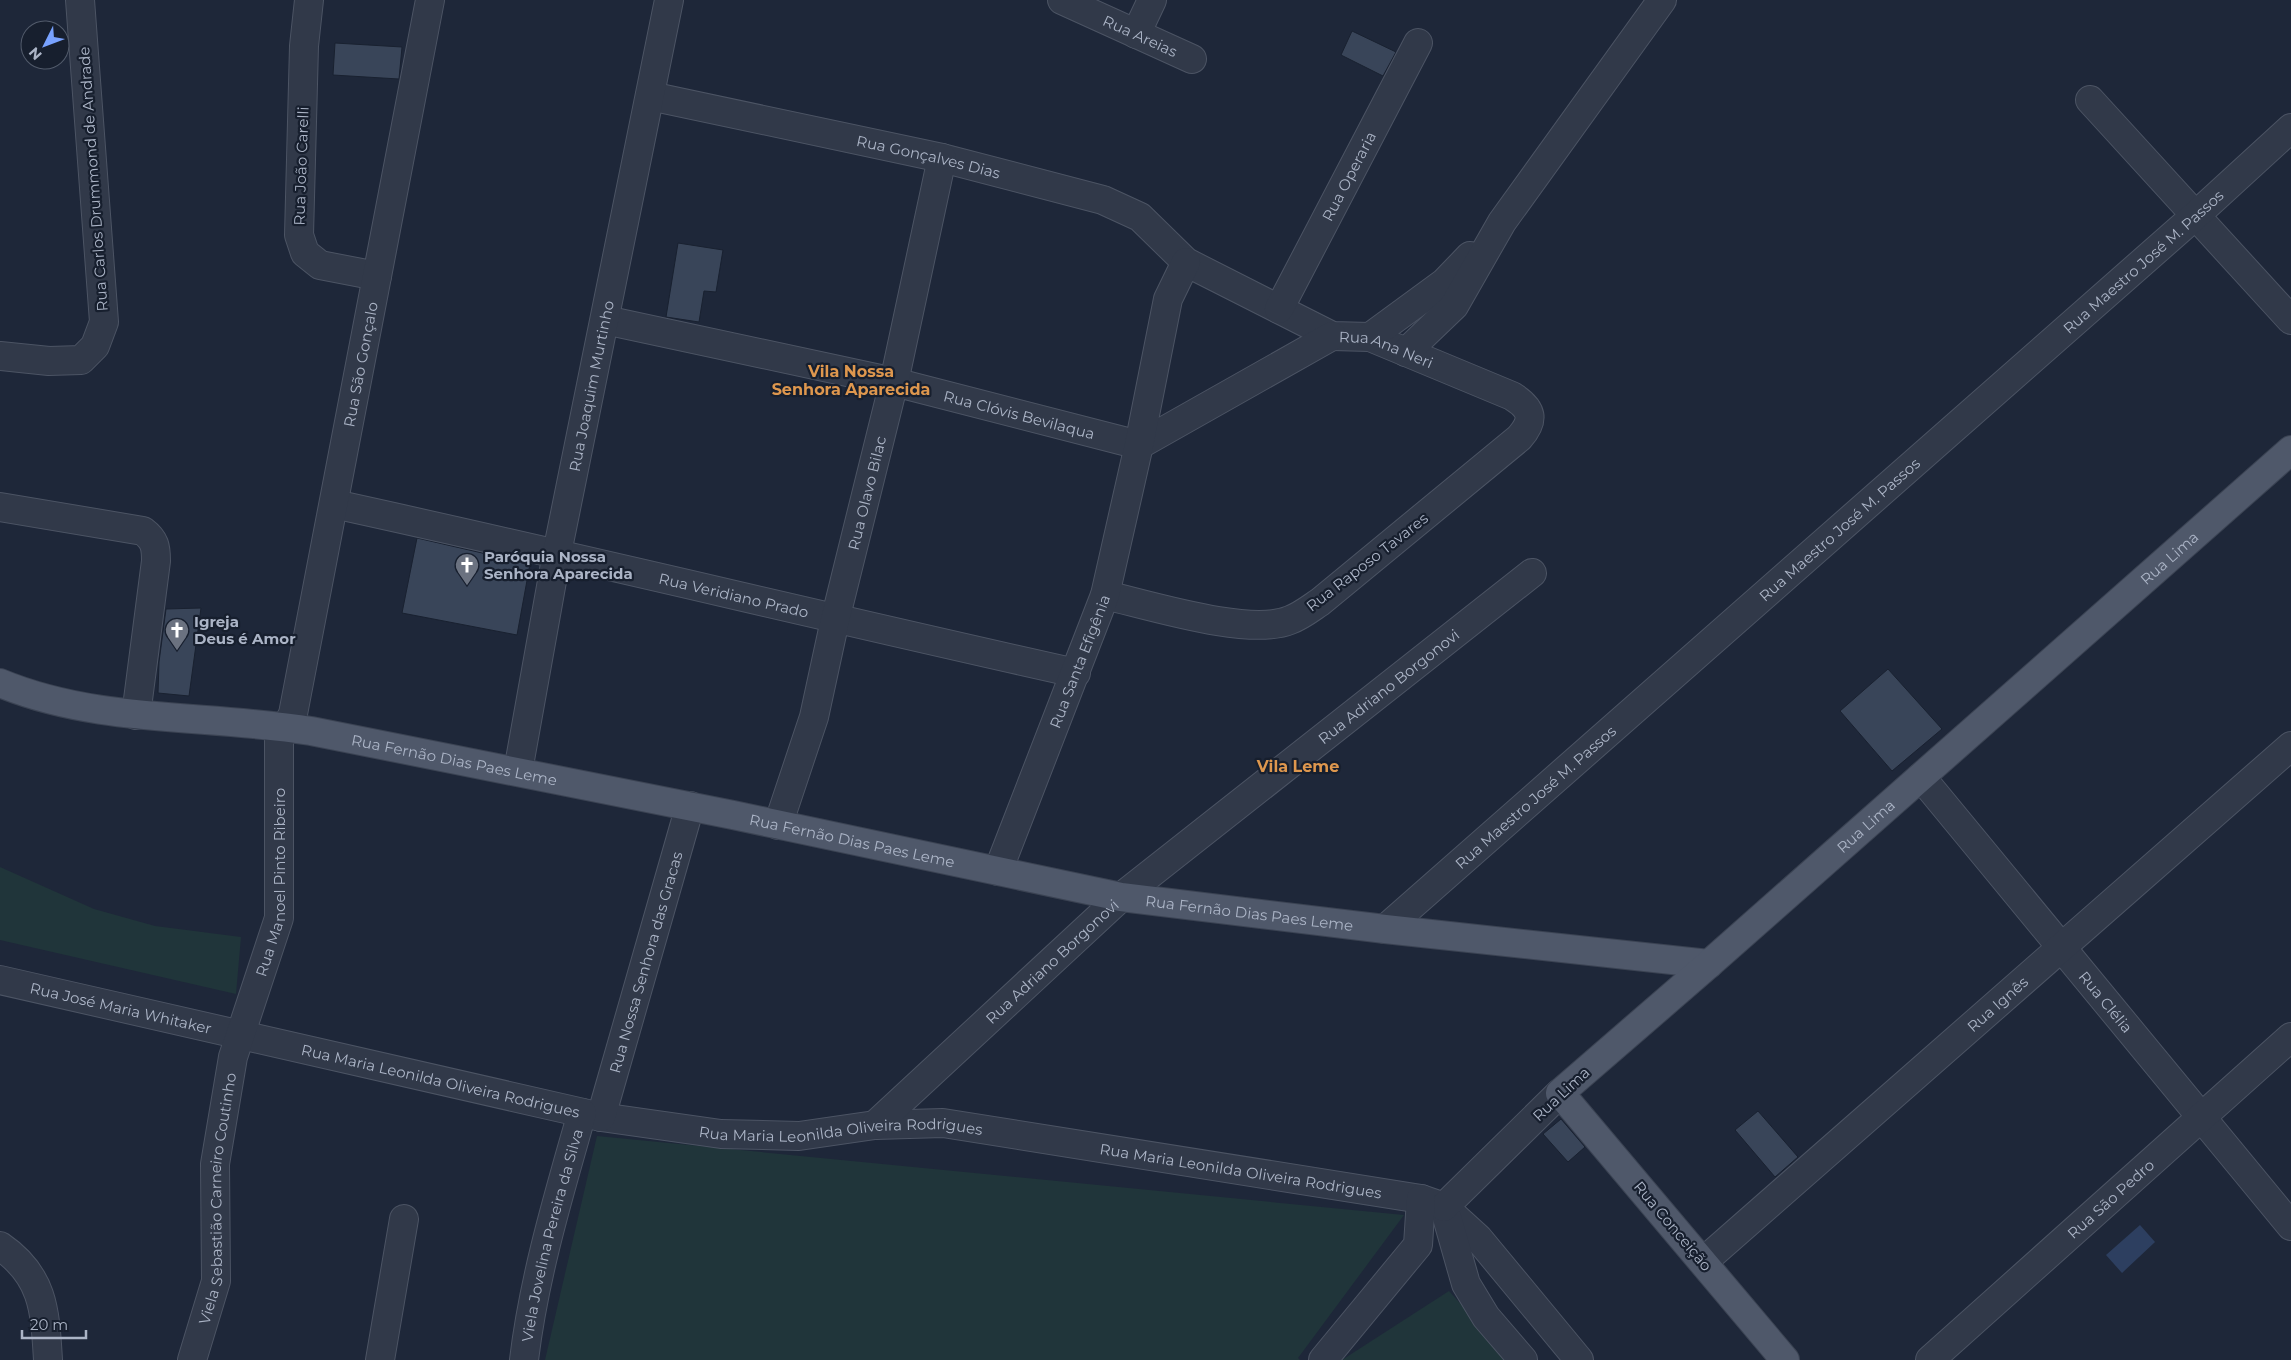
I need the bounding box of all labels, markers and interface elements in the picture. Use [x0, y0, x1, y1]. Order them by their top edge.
street label: Rua Areias [1100, 10, 1180, 61]
north arrow [20, 20, 70, 70]
text: N [25, 43, 46, 64]
street label: Rua Carlos Drummond de Andrade [74, 46, 112, 312]
street label: Rua João Carelli [289, 106, 313, 226]
street label: Rua Operaria [1317, 128, 1380, 224]
street label: Rua Gonçalves Dias [855, 131, 1003, 182]
street label: Rua Maestro José M. Passos [2059, 185, 2227, 337]
street label: Rua Joaquim Murtinho [564, 299, 617, 473]
street label: Rua São Gonçalo [339, 300, 381, 429]
street label: Rua Ana Neri [1339, 327, 1436, 372]
district label: Vila Nossa Senhora Aparecida [772, 362, 930, 399]
street label: Rua Clóvis Bevilaqua [942, 386, 1097, 443]
street label: Rua Olavo Bilac [843, 434, 890, 552]
street label: Rua Maestro José M. Passos [1755, 453, 1923, 605]
street label: Rua Raposo Tavares [1302, 509, 1432, 615]
street label: Rua Lima [2136, 527, 2202, 588]
place label: Paróquia Nossa Senhora Aparecida [484, 547, 633, 583]
church icon: Paróquia Nossa Senhora Aparecida [454, 552, 480, 586]
street label: Rua Veridiano Prado [657, 568, 811, 621]
street label: Rua Santa Efigênia [1045, 592, 1114, 731]
place label: Igreja Deus é Amor [194, 612, 296, 648]
church icon: Igreja Deus é Amor [164, 617, 190, 651]
street label: Rua Adriano Borgonovi [1314, 625, 1463, 748]
street label: Rua Maestro José M. Passos [1451, 721, 1619, 873]
street label: Rua Fernão Dias Paes Leme [350, 730, 559, 789]
district label: Vila Leme [1256, 757, 1339, 776]
street label: Rua Manoel Pinto Ribeiro [251, 788, 289, 979]
street label: Rua Lima [1832, 795, 1899, 857]
street label: Rua Fernão Dias Paes Leme [748, 809, 957, 871]
street label: Rua Nossa Senhora das Gracas [605, 849, 686, 1075]
street label: Rua Fernão Dias Paes Leme [1144, 891, 1354, 935]
street label: Rua Adriano Borgonovi [981, 895, 1122, 1028]
street label: Rua Clélia [2075, 967, 2137, 1036]
street label: Rua Ignês [1963, 972, 2032, 1036]
street label: Rua José Maria Whitaker [28, 978, 214, 1037]
street label: Rua Maria Leonilda Oliveira Rodrigues [300, 1040, 582, 1121]
street label: Rua Lima [1528, 1063, 1594, 1125]
street label: Viela Sebastião Carneiro Coutinho [194, 1071, 240, 1327]
street label: Rua Maria Leonilda Oliveira Rodrigues [698, 1114, 984, 1146]
street label: Viela Jovelina Pereira da Silva [517, 1126, 587, 1343]
street label: Rua Maria Leonilda Oliveira Rodrigues [1098, 1139, 1383, 1202]
street label: Rua São Pedro [2063, 1155, 2158, 1242]
street label: Rua Conceição [1630, 1177, 1716, 1275]
scale bar [22, 1308, 86, 1340]
text: 20 m [30, 1315, 68, 1334]

